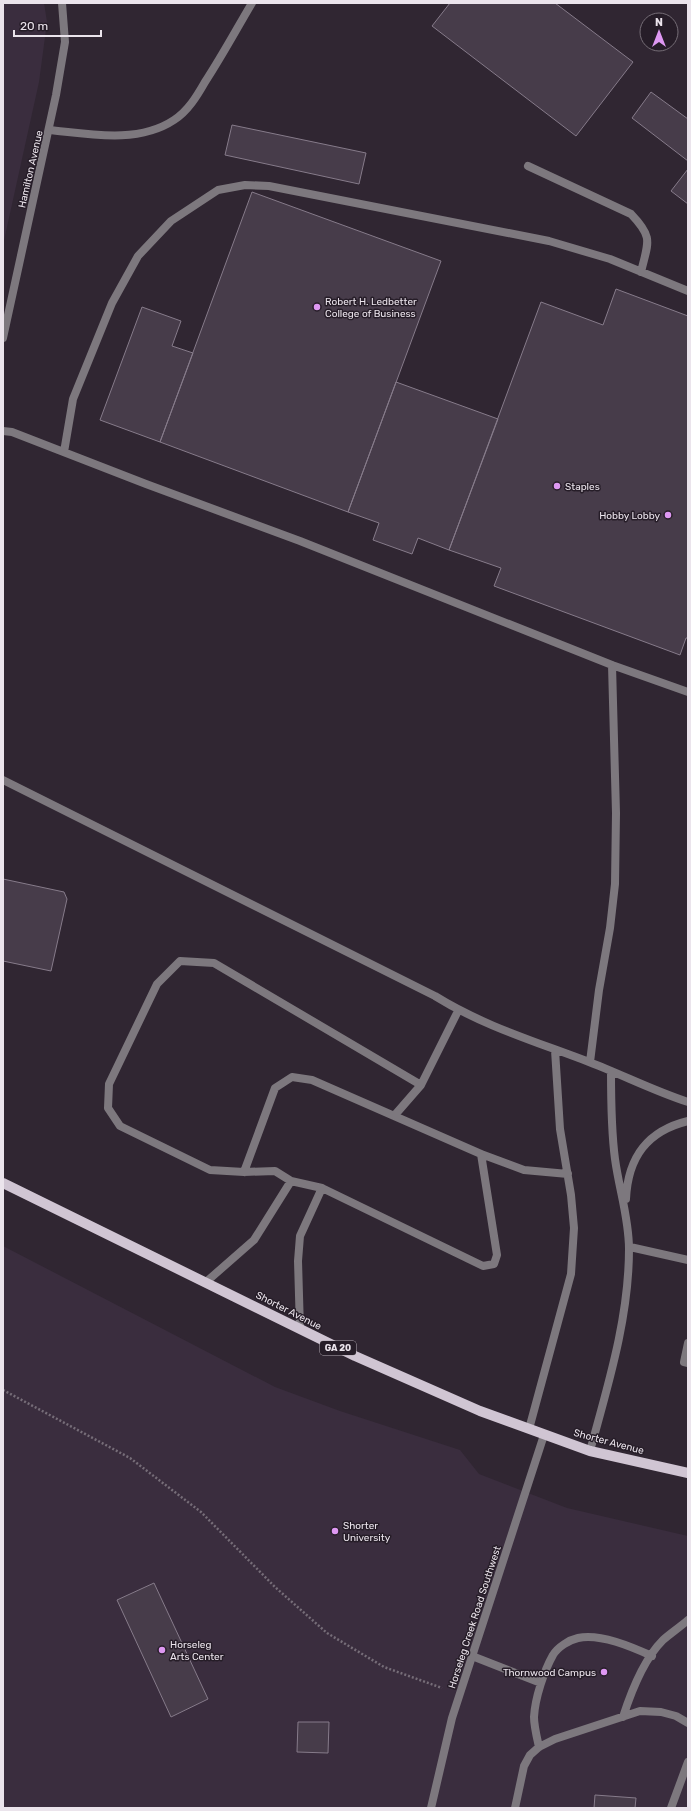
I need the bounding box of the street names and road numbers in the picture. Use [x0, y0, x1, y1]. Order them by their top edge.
street label: Hamilton Avenue [16, 129, 46, 209]
street label: Shorter Avenue [254, 1289, 324, 1333]
road number: GA 20 [320, 1341, 356, 1355]
street label: Shorter Avenue [572, 1427, 646, 1457]
street label: Horseleg Creek Road Southwest [446, 1544, 504, 1690]

